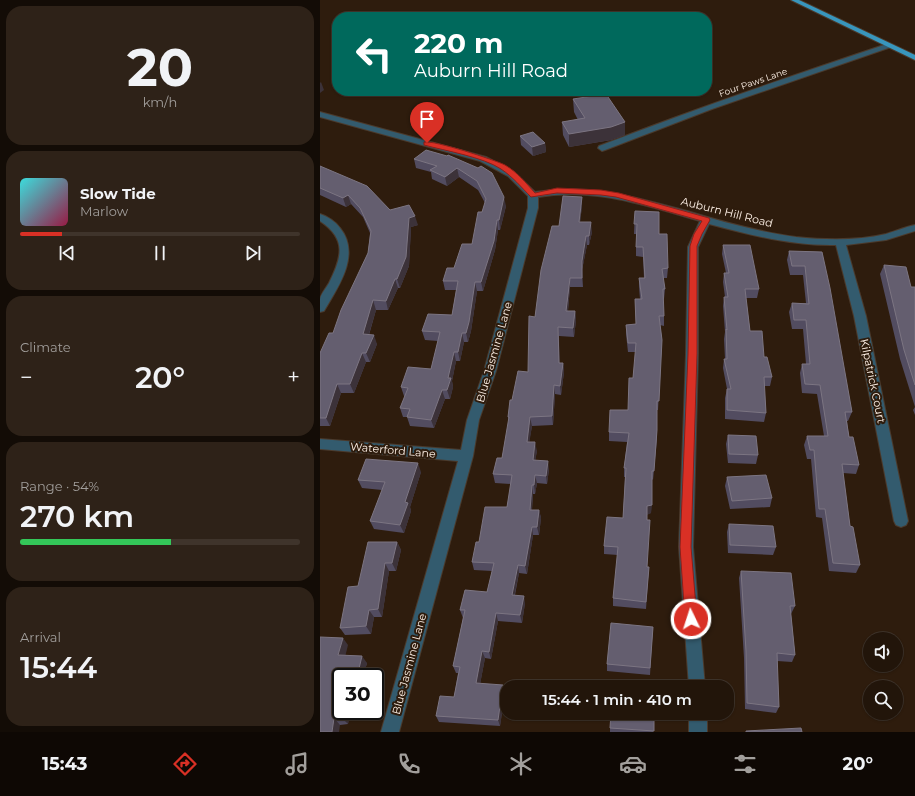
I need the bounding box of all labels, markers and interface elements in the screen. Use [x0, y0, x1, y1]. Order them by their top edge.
text: 220 m [414, 26, 503, 60]
icon: left [348, 28, 400, 80]
text: 20 [127, 36, 193, 99]
text: Auburn Hill Road [414, 60, 568, 82]
street label: Four Paws Lane [717, 65, 789, 99]
text: km/h [143, 94, 177, 110]
pin [410, 102, 444, 143]
icon: arrive [416, 108, 438, 130]
text: Slow Tide [80, 184, 156, 203]
street label: Auburn Hill Road [680, 194, 774, 230]
text: Marlow [80, 203, 128, 219]
icon: previous [56, 242, 78, 264]
icon: pause [149, 242, 171, 264]
icon: next [242, 242, 264, 264]
street label: Blue Jasmine Lane [473, 300, 515, 404]
street label: Kilpatrick Court [857, 338, 889, 425]
text: Climate [20, 339, 71, 355]
text: 20° [135, 359, 185, 396]
text: − [20, 364, 33, 391]
text: + [287, 364, 300, 391]
street label: Waterford Lane [350, 439, 437, 461]
text: Range · 54% [20, 478, 99, 494]
text: 270 km [20, 498, 134, 535]
position arrow [670, 598, 712, 640]
street label: Blue Jasmine Lane [389, 612, 429, 716]
text: Arrival [20, 629, 61, 645]
map controls [863, 632, 903, 720]
button: sound [863, 632, 903, 672]
text: 15:44 [20, 649, 97, 686]
speed limit sign: 30 [332, 668, 384, 720]
button: search [863, 680, 903, 720]
text: 15:44 · 1 min · 410 m [542, 690, 692, 709]
icon: directions [171, 750, 199, 778]
icon: music [283, 750, 311, 778]
icon: phone [395, 750, 423, 778]
icon: climate [507, 750, 535, 778]
icon: car [619, 750, 647, 778]
icon: filters [731, 750, 759, 778]
text: 15:43 [42, 753, 87, 775]
text: 20° [843, 753, 873, 775]

